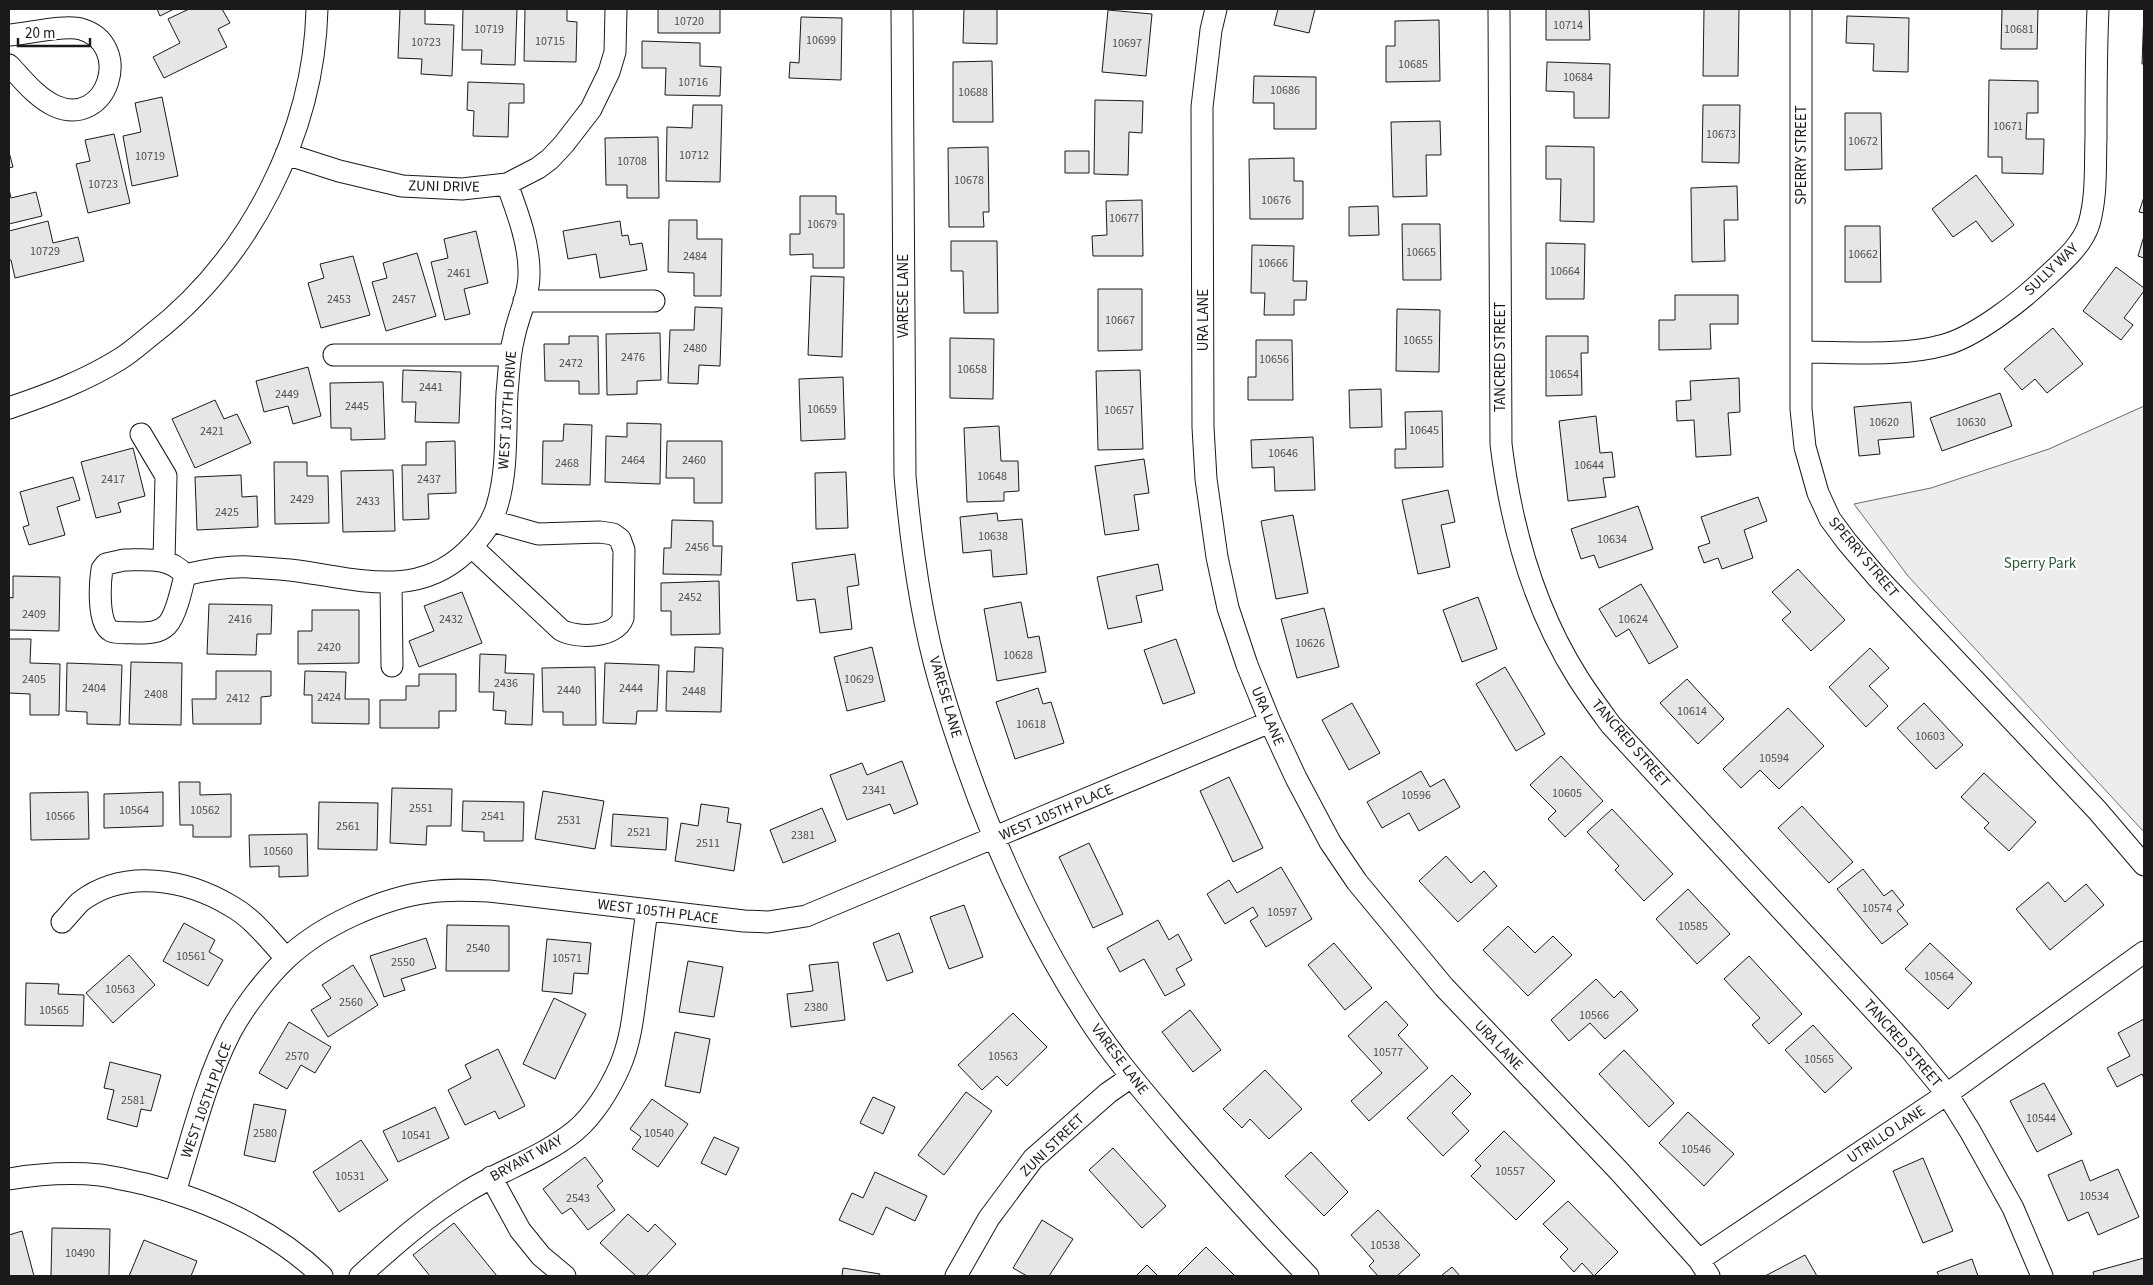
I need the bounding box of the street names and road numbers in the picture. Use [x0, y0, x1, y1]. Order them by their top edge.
street label: SPERRY STREET [1791, 105, 1812, 205]
street label: ZUNI DRIVE [408, 175, 480, 198]
street label: SULLY WAY [2020, 238, 2084, 301]
street label: VARESE LANE [893, 254, 914, 338]
street label: URA LANE [1193, 289, 1214, 351]
street label: TANCRED STREET [1490, 302, 1511, 412]
street label: WEST 107TH DRIVE [493, 350, 522, 470]
street label: SPERRY STREET [1824, 512, 1904, 602]
street label: VARESE LANE [924, 654, 967, 741]
street label: URA LANE [1246, 683, 1289, 749]
street label: TANCRED STREET [1586, 695, 1675, 792]
street label: WEST 105TH PLACE [996, 779, 1116, 846]
street label: WEST 105TH PLACE [596, 894, 720, 929]
street label: TANCRED STREET [1858, 995, 1947, 1092]
street label: URA LANE [1469, 1016, 1528, 1075]
street label: VARESE LANE [1086, 1019, 1153, 1099]
street label: WEST 105TH PLACE [176, 1039, 237, 1161]
street label: UTRILLO LANE [1843, 1100, 1930, 1168]
street label: ZUNI STREET [1015, 1109, 1089, 1182]
street label: BRYANT WAY [486, 1129, 567, 1187]

